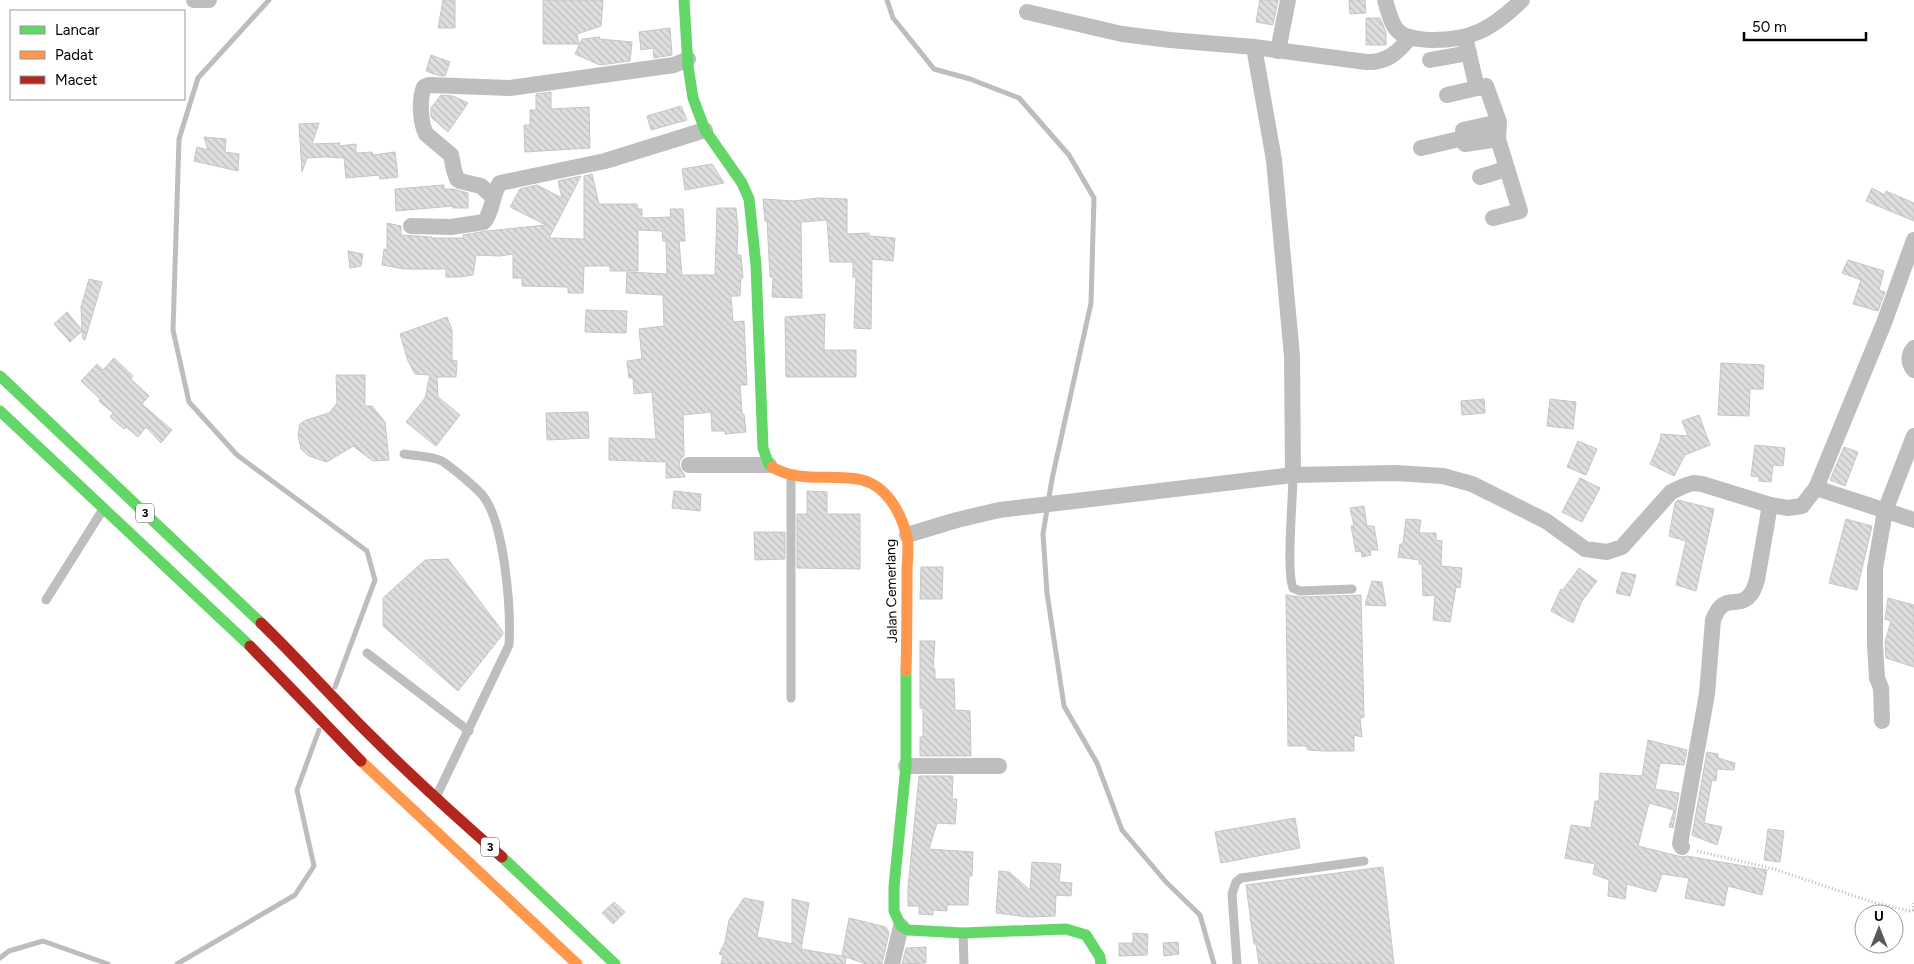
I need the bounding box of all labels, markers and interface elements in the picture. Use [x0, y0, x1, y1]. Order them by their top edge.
legend [10, 10, 185, 100]
scale bar [1744, 10, 1866, 42]
text: 50 m [1752, 18, 1787, 36]
text: Lancar [55, 21, 100, 39]
text: Padat [55, 46, 94, 64]
text: Macet [55, 71, 98, 89]
road number: 3 [136, 503, 154, 522]
street label: Jalan Cemerlang [882, 539, 901, 643]
road number: 3 [481, 838, 499, 856]
north arrow [1854, 904, 1904, 954]
text: U [1874, 908, 1884, 925]

